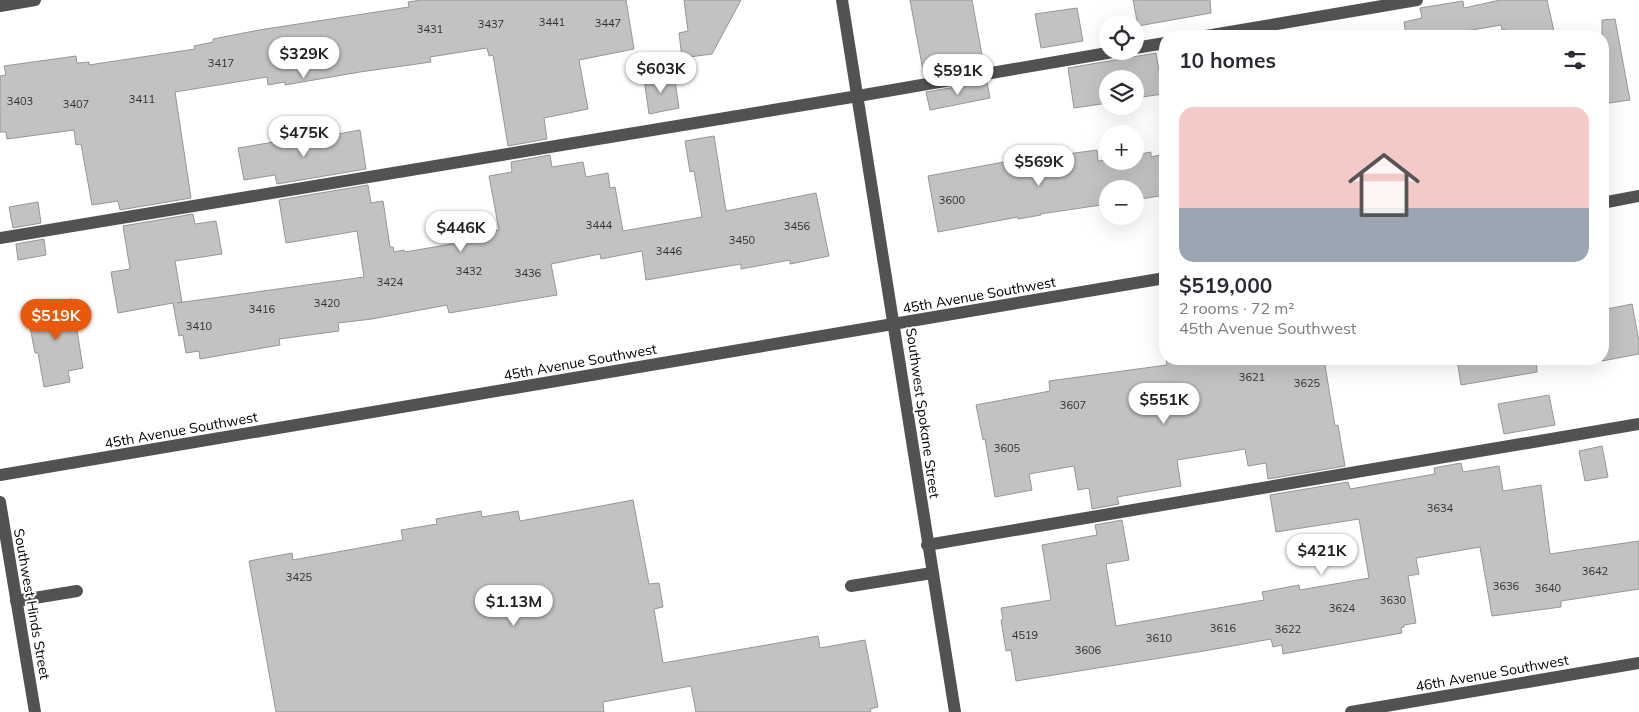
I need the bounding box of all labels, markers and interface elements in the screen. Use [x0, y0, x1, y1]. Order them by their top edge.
house number: 3441 [539, 15, 565, 29]
map controls [1099, 15, 1144, 225]
button: locate [1099, 15, 1144, 60]
house number: 3447 [595, 16, 621, 30]
house number: 3437 [478, 17, 504, 31]
house number: 3431 [417, 22, 443, 36]
pin: $329K [269, 36, 339, 79]
text: $329K [279, 43, 329, 63]
icon: filters [1561, 46, 1589, 74]
text: 10 homes [1179, 47, 1276, 73]
pin: $603K [626, 52, 696, 94]
pin: $591K [923, 54, 993, 96]
house number: 3417 [208, 56, 234, 70]
text: $603K [636, 58, 686, 78]
text: $591K [933, 60, 983, 80]
button: layers [1099, 70, 1144, 115]
house number: 3411 [129, 92, 155, 106]
house number: 3403 [7, 94, 33, 108]
house number: 3407 [63, 97, 89, 111]
pin: $475K [269, 116, 339, 158]
text: $475K [279, 122, 329, 142]
button: + [1099, 125, 1144, 170]
icon: home [1339, 140, 1429, 230]
pin: $569K [1004, 144, 1074, 187]
text: $569K [1014, 151, 1064, 171]
button: − [1099, 180, 1144, 225]
house number: 3600 [939, 193, 966, 207]
pin: $446K [426, 210, 496, 253]
text: $446K [436, 217, 486, 237]
house number: 3444 [586, 218, 613, 232]
house number: 3456 [784, 219, 811, 233]
house number: 3450 [729, 233, 756, 247]
house number: 3446 [656, 244, 683, 258]
house number: 3432 [456, 264, 483, 278]
house number: 3436 [515, 266, 542, 280]
text: $519,000 [1179, 272, 1272, 298]
street label: 45th Avenue Southwest [901, 273, 1057, 317]
house number: 3424 [377, 275, 404, 289]
house number: 3420 [314, 296, 341, 310]
pin: $519K [21, 298, 91, 341]
text: 2 rooms · 72 m² [1179, 298, 1294, 318]
house number: 3416 [249, 302, 276, 316]
text: $519K [31, 305, 81, 325]
text: 45th Avenue Southwest [1179, 318, 1356, 338]
house number: 3410 [186, 319, 213, 333]
street label: Southwest Spokane Street [902, 327, 944, 499]
street label: 45th Avenue Southwest [502, 340, 658, 384]
house number: 3621 [1239, 370, 1265, 384]
house number: 3625 [1294, 376, 1321, 390]
pin: $551K [1129, 382, 1199, 425]
text: $551K [1139, 389, 1189, 409]
house number: 3607 [1060, 398, 1086, 412]
street label: 45th Avenue Southwest [103, 408, 259, 452]
house number: 3605 [994, 441, 1021, 455]
house number: 3634 [1427, 501, 1454, 515]
street label: Southwest Hinds Street [10, 527, 54, 681]
pin: $421K [1287, 534, 1357, 576]
text: $421K [1297, 540, 1347, 560]
house number: 3642 [1582, 564, 1609, 578]
house number: 3425 [286, 570, 313, 584]
house number: 3636 [1493, 579, 1520, 593]
house number: 3640 [1535, 581, 1562, 595]
pin: $1.13M [473, 584, 555, 627]
text: $1.13M [486, 591, 542, 611]
house number: 3630 [1380, 593, 1407, 607]
house number: 3624 [1329, 601, 1356, 615]
house number: 3616 [1210, 621, 1237, 635]
house number: 3622 [1275, 622, 1302, 636]
house number: 4519 [1012, 628, 1038, 642]
house number: 3610 [1146, 631, 1173, 645]
house number: 3606 [1075, 643, 1102, 657]
street label: 46th Avenue Southwest [1414, 651, 1570, 695]

